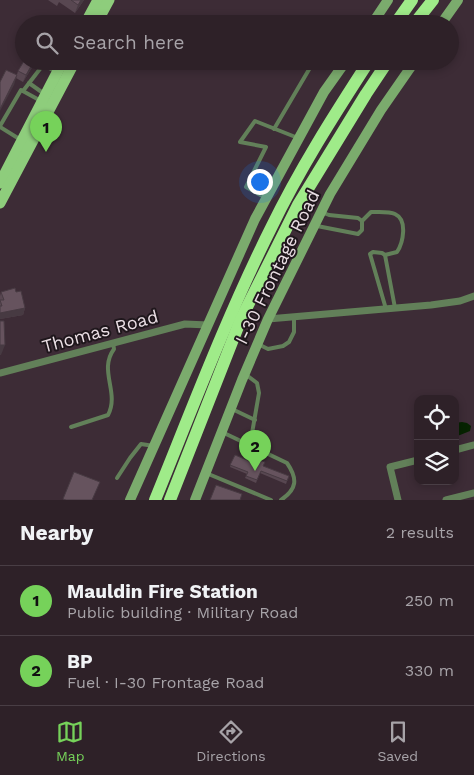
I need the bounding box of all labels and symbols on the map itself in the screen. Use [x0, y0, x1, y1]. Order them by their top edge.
pin: 1 [30, 111, 62, 152]
your location [247, 169, 273, 195]
street label: I-30 Frontage Road [231, 186, 323, 348]
street label: Thomas Road [40, 305, 160, 357]
pin: 2 [239, 430, 271, 471]

